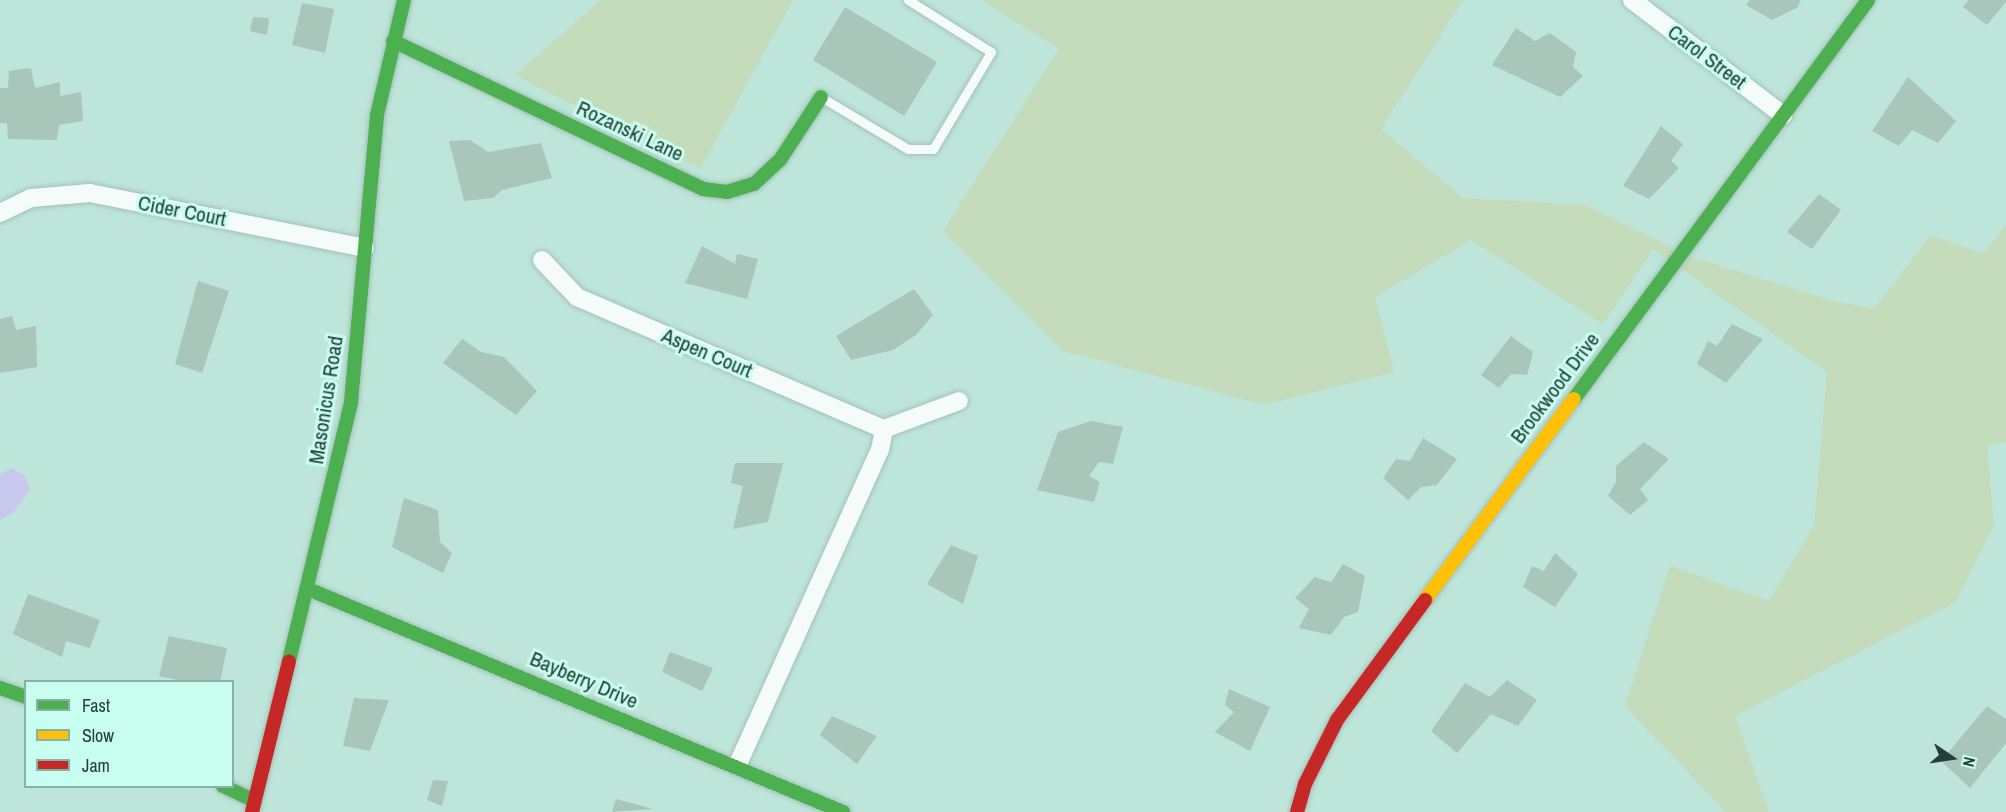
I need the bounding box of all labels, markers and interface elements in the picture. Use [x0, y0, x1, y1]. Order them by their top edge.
street label: Carol Street [1663, 19, 1751, 95]
street label: Rozanski Lane [573, 95, 687, 167]
street label: Cider Court [136, 190, 228, 232]
street label: Aspen Court [658, 323, 756, 383]
street label: Brookwood Drive [1505, 328, 1605, 448]
street label: Masonicus Road [303, 334, 349, 466]
street label: Bayberry Drive [526, 646, 642, 714]
legend [24, 680, 234, 788]
text: Fast [82, 693, 110, 718]
text: Slow [82, 723, 114, 748]
north arrow [1922, 728, 1982, 788]
text: Jam [82, 753, 110, 778]
text: N [1958, 755, 1981, 769]

